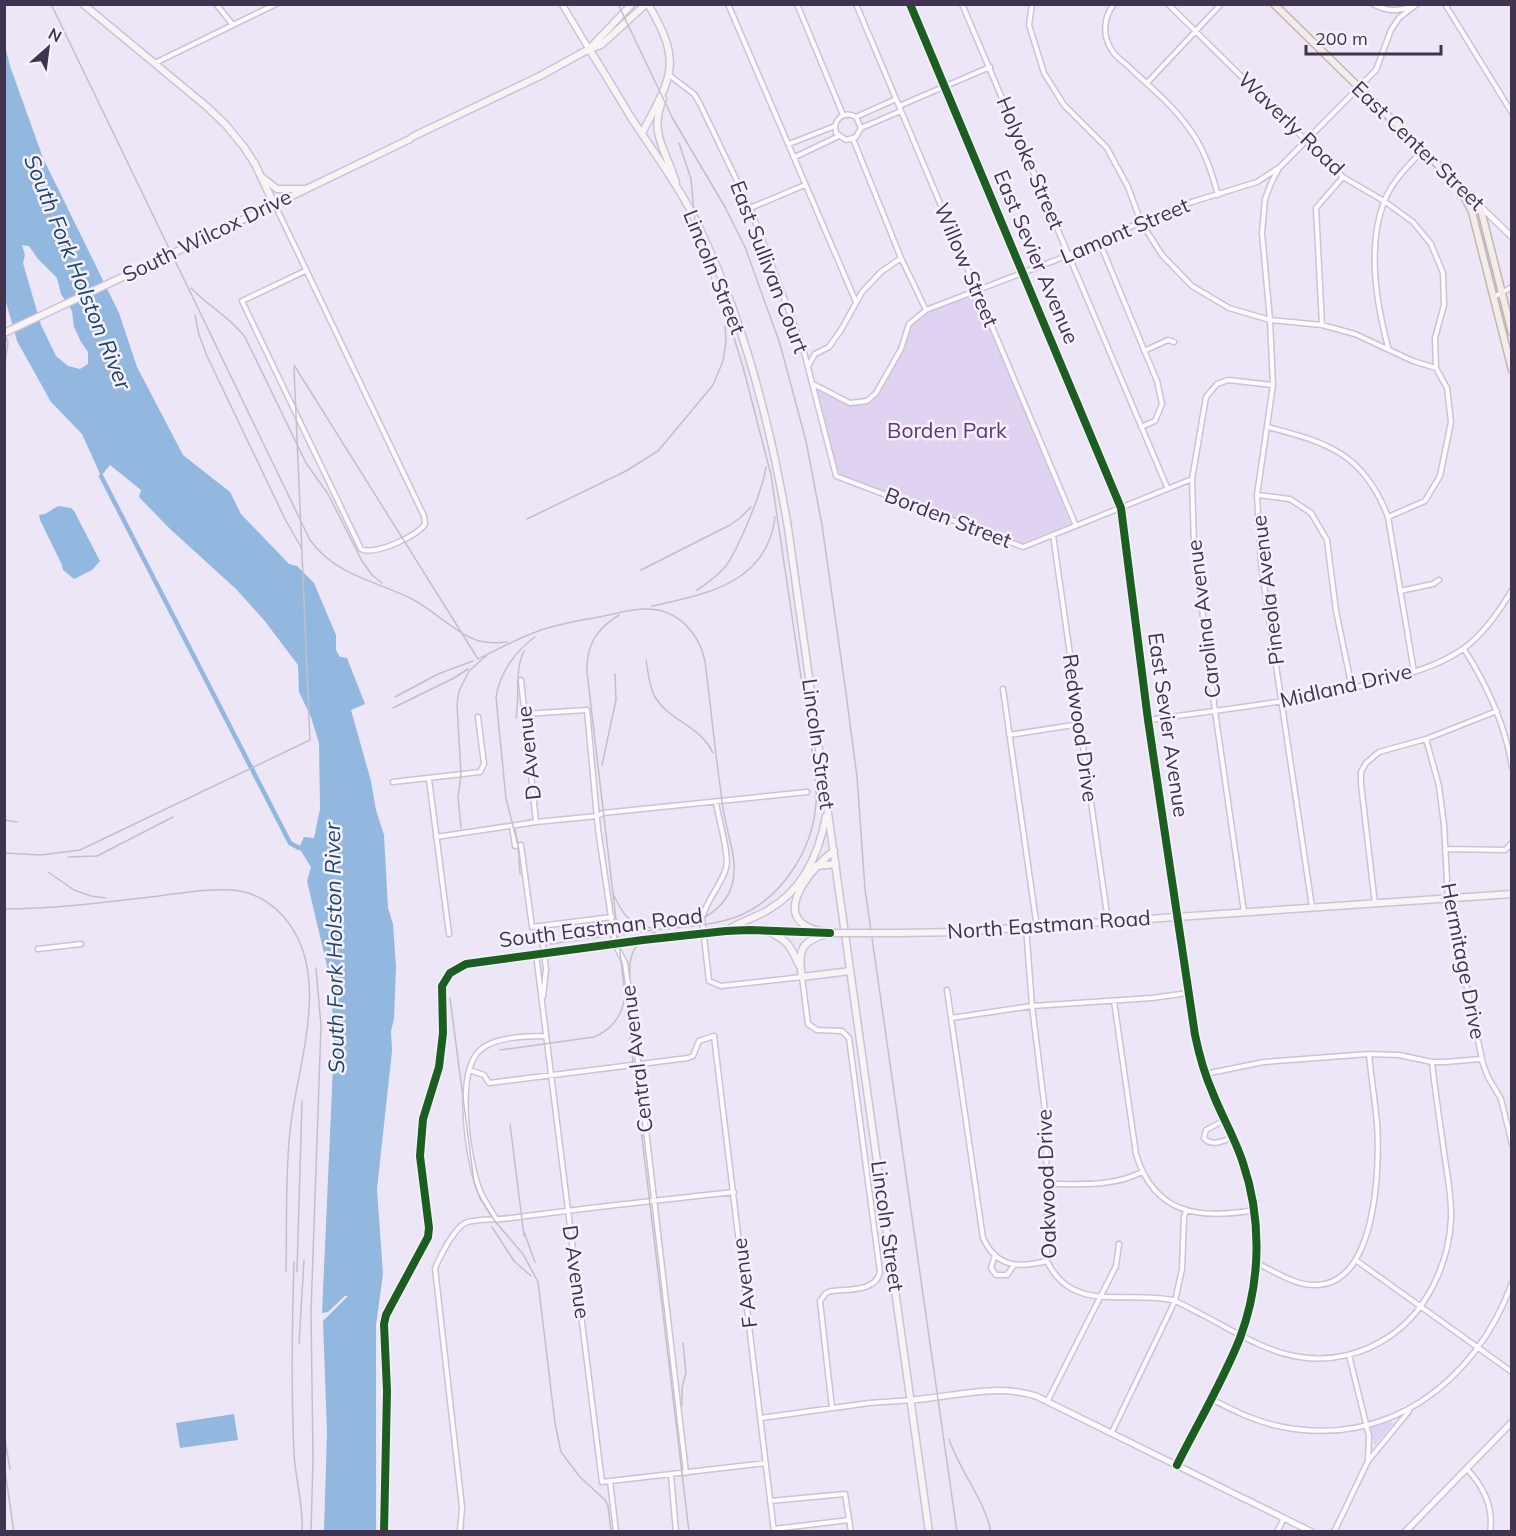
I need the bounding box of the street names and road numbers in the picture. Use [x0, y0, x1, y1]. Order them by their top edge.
street label: Waverly Road [1233, 66, 1350, 180]
street label: East Center Street [1347, 75, 1491, 215]
street label: Holyoke Street [991, 92, 1071, 233]
street label: East Sevier Avenue [989, 166, 1085, 347]
street label: East Sullivan Court [725, 177, 815, 357]
street label: South Wilcox Drive [118, 183, 295, 287]
street label: Lamont Street [1056, 191, 1193, 269]
street label: Willow Street [929, 199, 1005, 330]
street label: Lincoln Street [678, 206, 752, 338]
street label: Borden Street [881, 481, 1015, 553]
street label: Pineola Avenue [1245, 514, 1289, 666]
street label: Carolina Avenue [1180, 538, 1226, 700]
street label: East Sevier Avenue [1143, 631, 1195, 819]
street label: Redwood Drive [1058, 652, 1104, 804]
street label: Midland Drive [1277, 657, 1414, 713]
street label: Lincoln Street [797, 677, 841, 811]
street label: D Avenue [510, 705, 546, 801]
street label: Hermitage Drive [1436, 880, 1492, 1041]
street label: South Eastman Road [498, 902, 704, 952]
street label: North Eastman Road [946, 904, 1151, 944]
street label: Central Avenue [614, 984, 658, 1134]
street label: Oakwood Drive [1030, 1109, 1062, 1260]
street label: Lincoln Street [866, 1159, 910, 1293]
street label: D Avenue [558, 1223, 596, 1320]
street label: F Avenue [726, 1237, 762, 1330]

